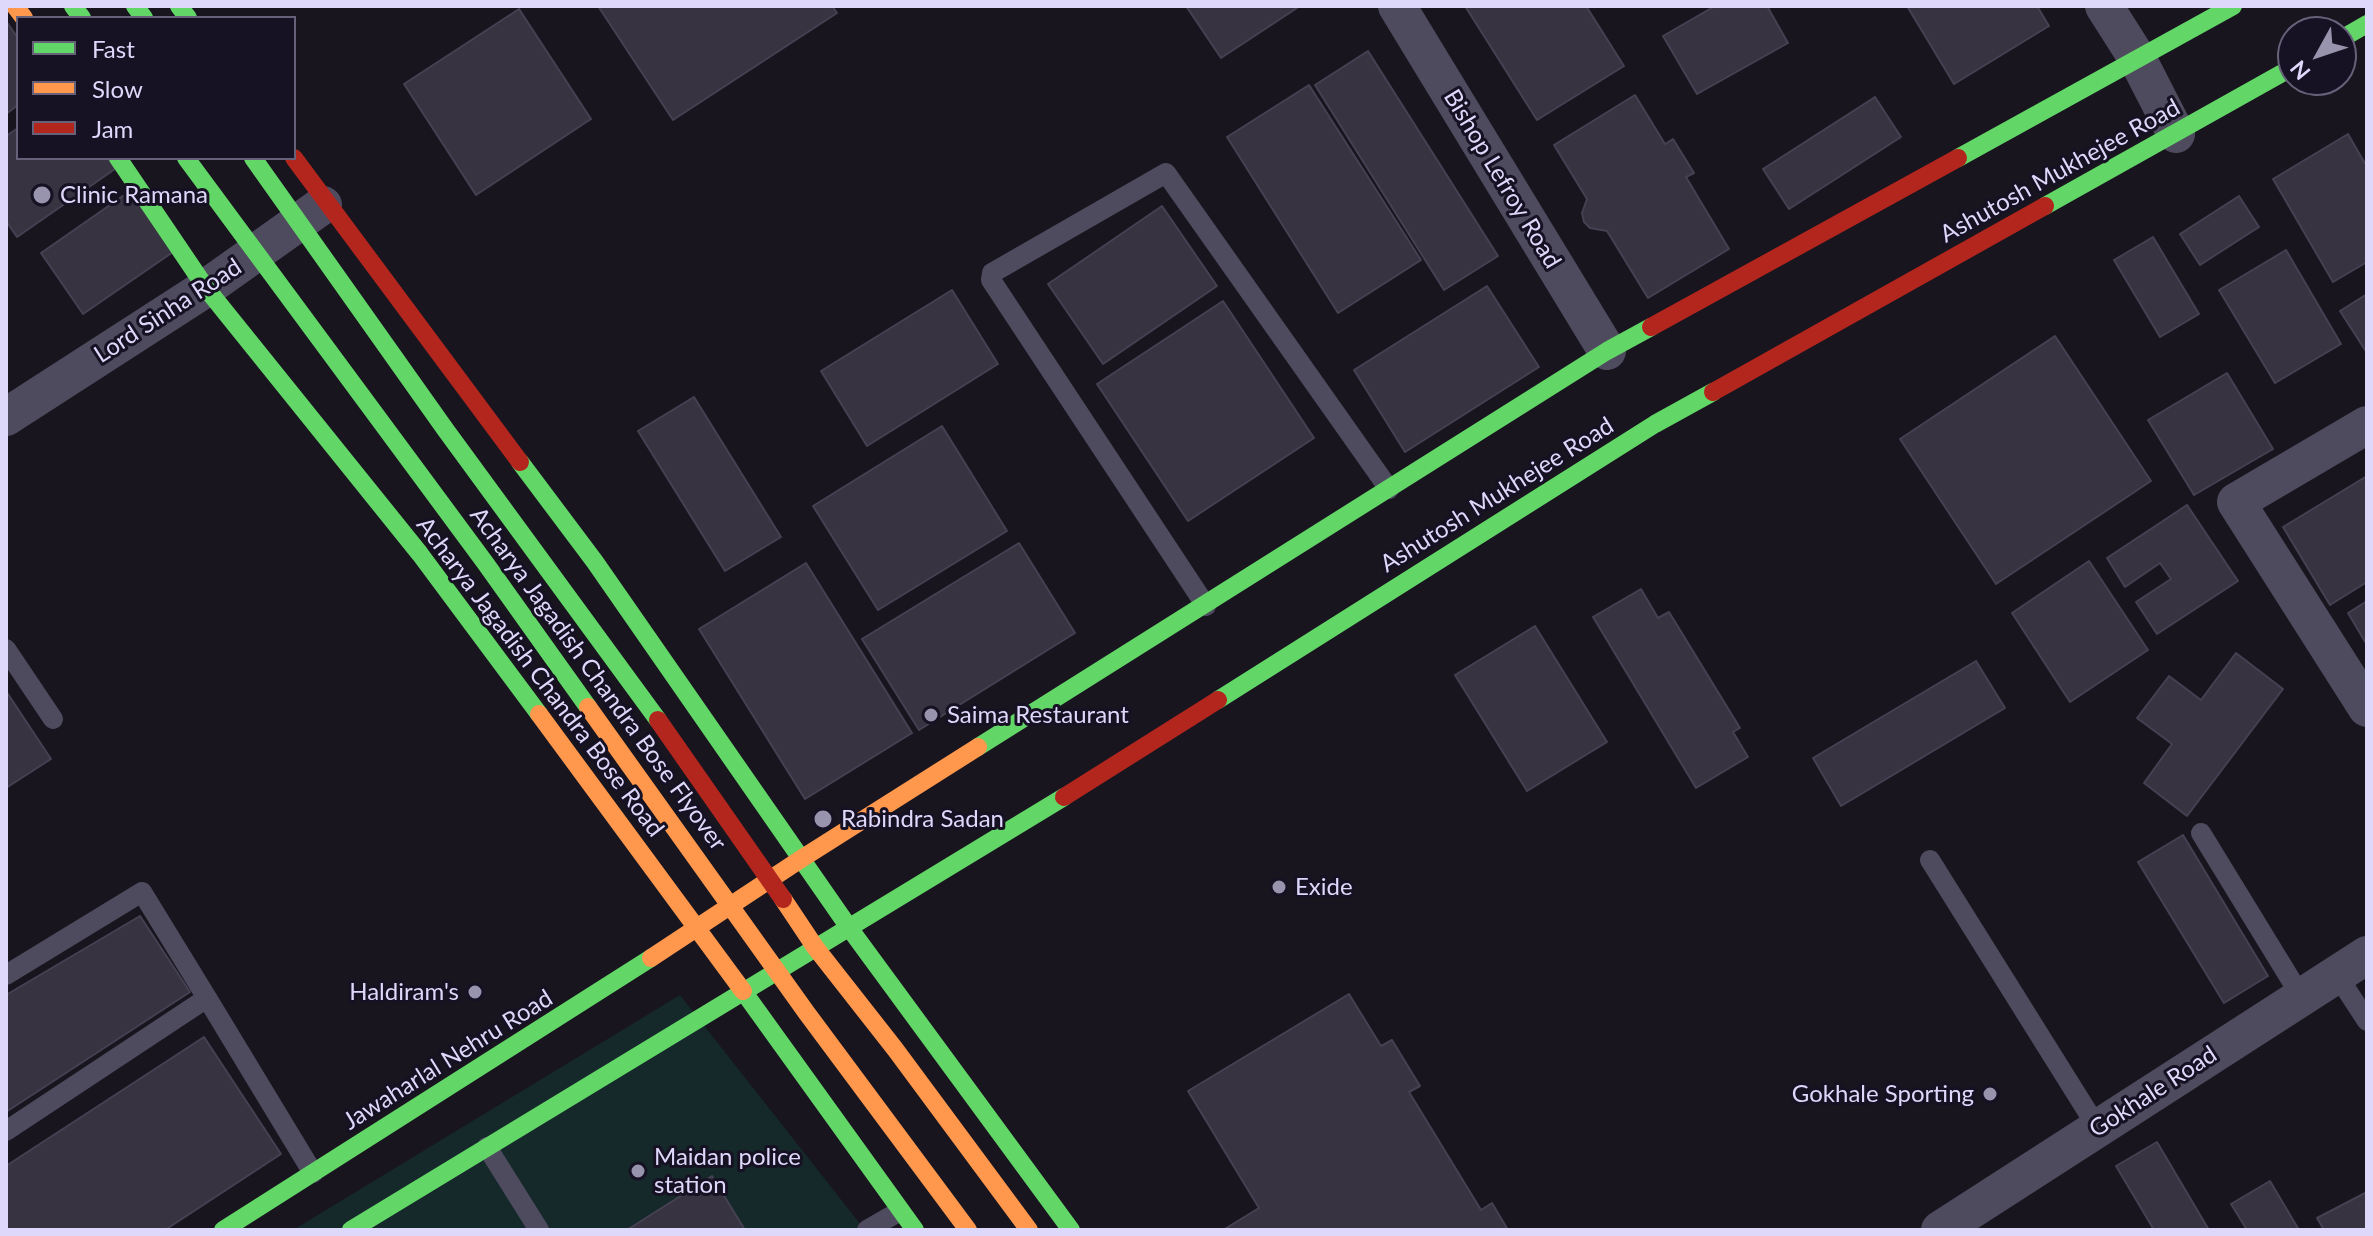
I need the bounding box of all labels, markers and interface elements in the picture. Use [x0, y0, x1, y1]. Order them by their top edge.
legend [16, 16, 296, 160]
north arrow [2277, 16, 2357, 96]
text: Fast [92, 34, 135, 63]
text: N [2284, 55, 2316, 86]
text: Slow [92, 74, 143, 103]
street label: Bishop Lefroy Road [1437, 84, 1567, 274]
street label: Ashutosh Mukhejee Road [1935, 93, 2185, 249]
text: Jam [92, 114, 133, 143]
place label: Clinic Ramana [60, 181, 208, 209]
marker: Clinic Ramana [31, 184, 53, 206]
street label: Lord Sinha Road [89, 253, 247, 369]
street label: Ashutosh Mukhejee Road [1375, 411, 1619, 579]
street label: Acharya Jagadish Chandra Bose Flyover [464, 502, 732, 856]
street label: Acharya Jagadish Chandra Bose Road [410, 511, 670, 843]
place label: Saima Restaurant [947, 701, 1129, 729]
marker: Saima Restaurant [922, 706, 940, 724]
place label: Rabindra Sadan [841, 805, 1004, 833]
marker: Rabindra Sadan [812, 808, 834, 830]
place label: Exide [1295, 873, 1353, 901]
marker: Exide [1270, 878, 1288, 896]
place label: Haldiram's [349, 978, 459, 1006]
marker: Haldiram's [466, 983, 484, 1001]
street label: Jawaharlal Nehru Road [338, 984, 558, 1136]
street label: Gokhale Road [2084, 1040, 2222, 1144]
place label: Gokhale Sporting [1792, 1080, 1974, 1108]
marker: Gokhale Sporting [1981, 1085, 1999, 1103]
place label: Maidan police station [654, 1143, 801, 1199]
marker: Maidan police station [629, 1162, 647, 1180]

